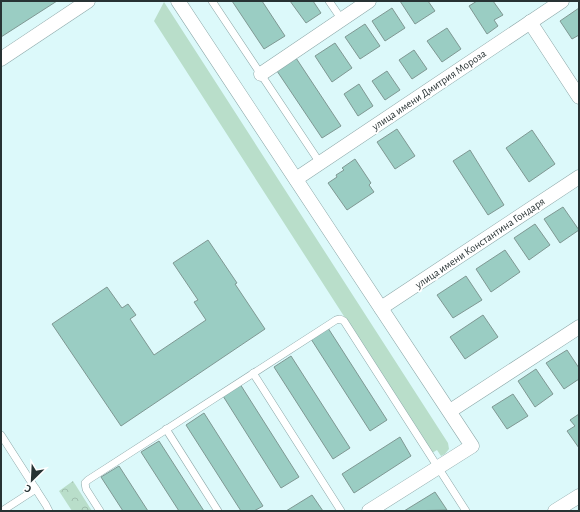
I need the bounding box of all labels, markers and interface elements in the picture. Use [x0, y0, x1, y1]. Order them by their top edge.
street label: улица имени Дмитрия Мороза [369, 48, 488, 133]
street label: улица имени Константина Гондаря [412, 196, 547, 291]
north arrow [12, 460, 52, 500]
text: С [23, 482, 33, 495]

